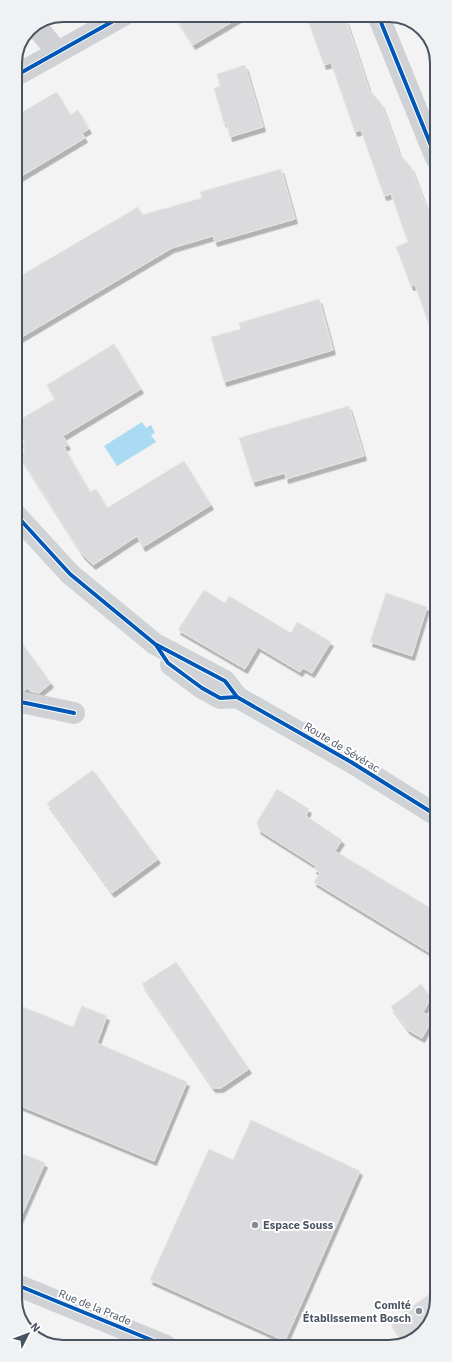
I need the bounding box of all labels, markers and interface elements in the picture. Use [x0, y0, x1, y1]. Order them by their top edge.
street label: Route de Sévérac [302, 719, 383, 775]
place label: Espace Souss [263, 1218, 334, 1232]
marker: Espace Souss [250, 1220, 260, 1230]
street label: Rue de la Prade [57, 1286, 133, 1328]
place label: Comité Établissement Bosch [303, 1298, 411, 1325]
marker: Comité Établissement Bosch [414, 1306, 424, 1316]
north arrow [8, 1314, 48, 1354]
text: N [28, 1320, 43, 1335]

